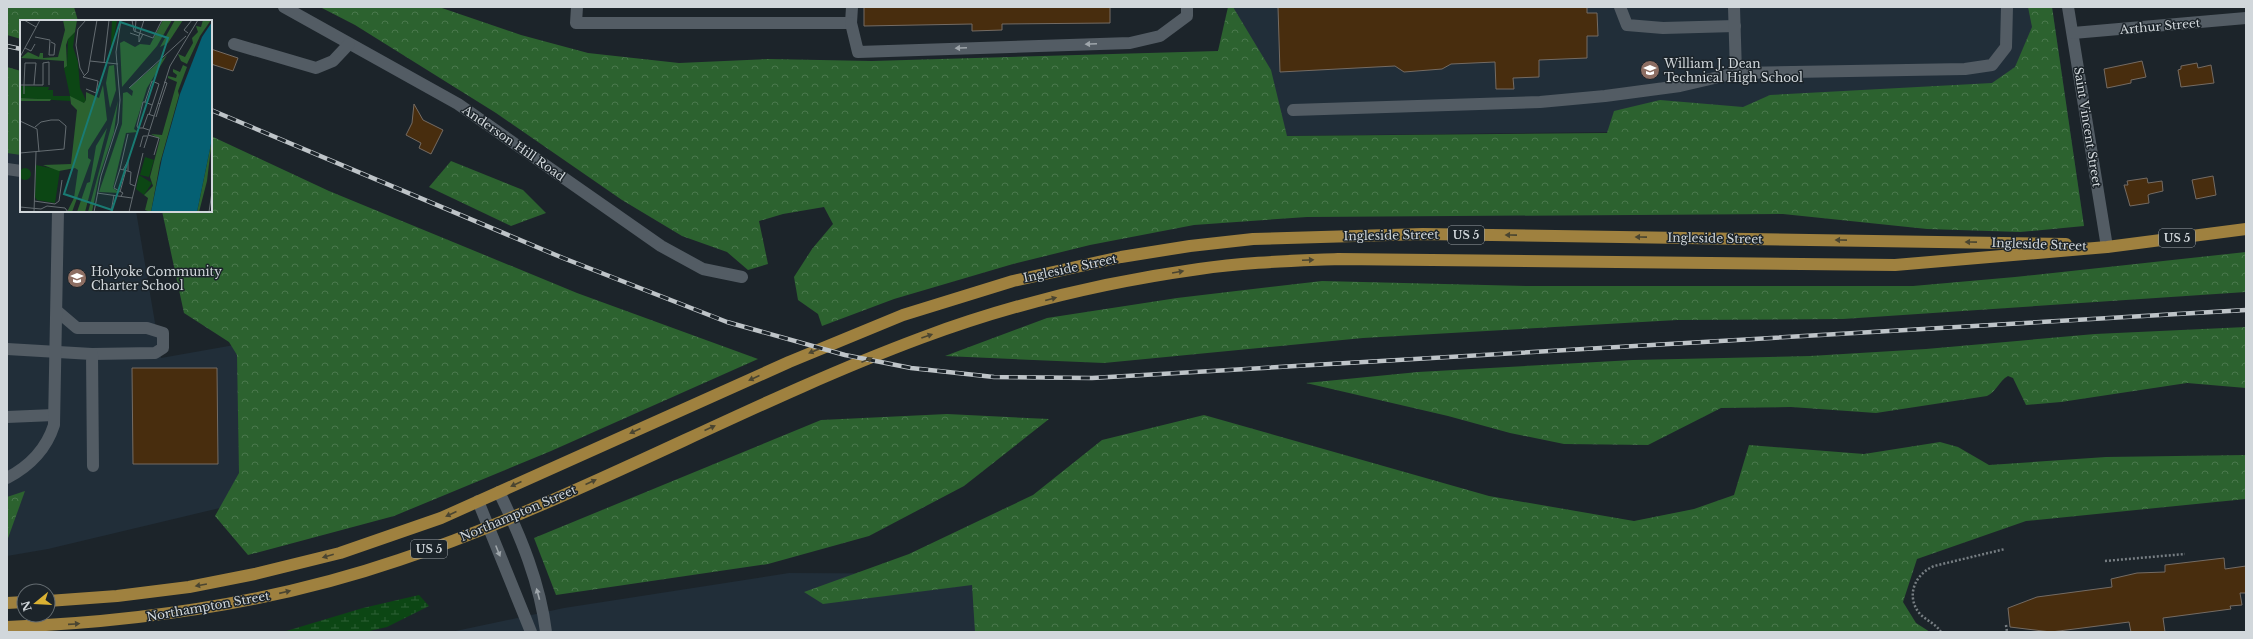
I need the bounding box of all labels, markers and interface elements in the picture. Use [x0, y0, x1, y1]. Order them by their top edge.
street label: Arthur Street [2118, 15, 2201, 37]
inset map [20, 20, 212, 212]
one-way arrow [1084, 41, 1097, 47]
one-way arrow [955, 45, 967, 52]
place label: William J. Dean Technical High School [1663, 56, 1803, 85]
school or university icon: William J. Dean Technical High School [1639, 59, 1661, 81]
street label: Saint Vincent Street [2071, 66, 2105, 189]
street label: Anderson Hill Road [459, 101, 568, 184]
road number: US 5 [1448, 226, 1484, 244]
street label: Ingleside Street [1343, 227, 1439, 243]
road number: US 5 [2159, 229, 2195, 247]
street label: Ingleside Street [1667, 230, 1763, 246]
one-way arrow [1505, 232, 1517, 239]
one-way arrow [1634, 234, 1647, 240]
street label: Ingleside Street [1991, 235, 2087, 253]
one-way arrow [1834, 237, 1847, 243]
one-way arrow [1964, 239, 1977, 245]
street label: Ingleside Street [1022, 251, 1119, 285]
one-way arrow [1302, 257, 1315, 263]
place label: Holyoke Community Charter School [91, 264, 222, 293]
school or university icon: Holyoke Community Charter School [66, 267, 88, 289]
one-way arrow [1172, 269, 1185, 275]
one-way arrow [1046, 296, 1058, 302]
one-way arrow [921, 333, 933, 339]
one-way arrow [808, 348, 820, 355]
one-way arrow [862, 357, 873, 363]
one-way arrow [748, 375, 759, 381]
one-way arrow [704, 425, 715, 431]
one-way arrow [630, 428, 641, 434]
one-way arrow [586, 479, 597, 485]
street label: Northampton Street [458, 482, 579, 544]
one-way arrow [510, 482, 522, 488]
one-way arrow [445, 510, 457, 517]
road number: US 5 [411, 540, 447, 558]
one-way arrow [495, 545, 501, 557]
one-way arrow [322, 553, 334, 559]
one-way arrow [195, 582, 208, 588]
north arrow [16, 583, 56, 623]
street label: Northampton Street [145, 588, 271, 624]
one-way arrow [279, 588, 291, 594]
one-way arrow [535, 588, 541, 600]
text: N [18, 598, 35, 613]
one-way arrow [68, 620, 80, 627]

